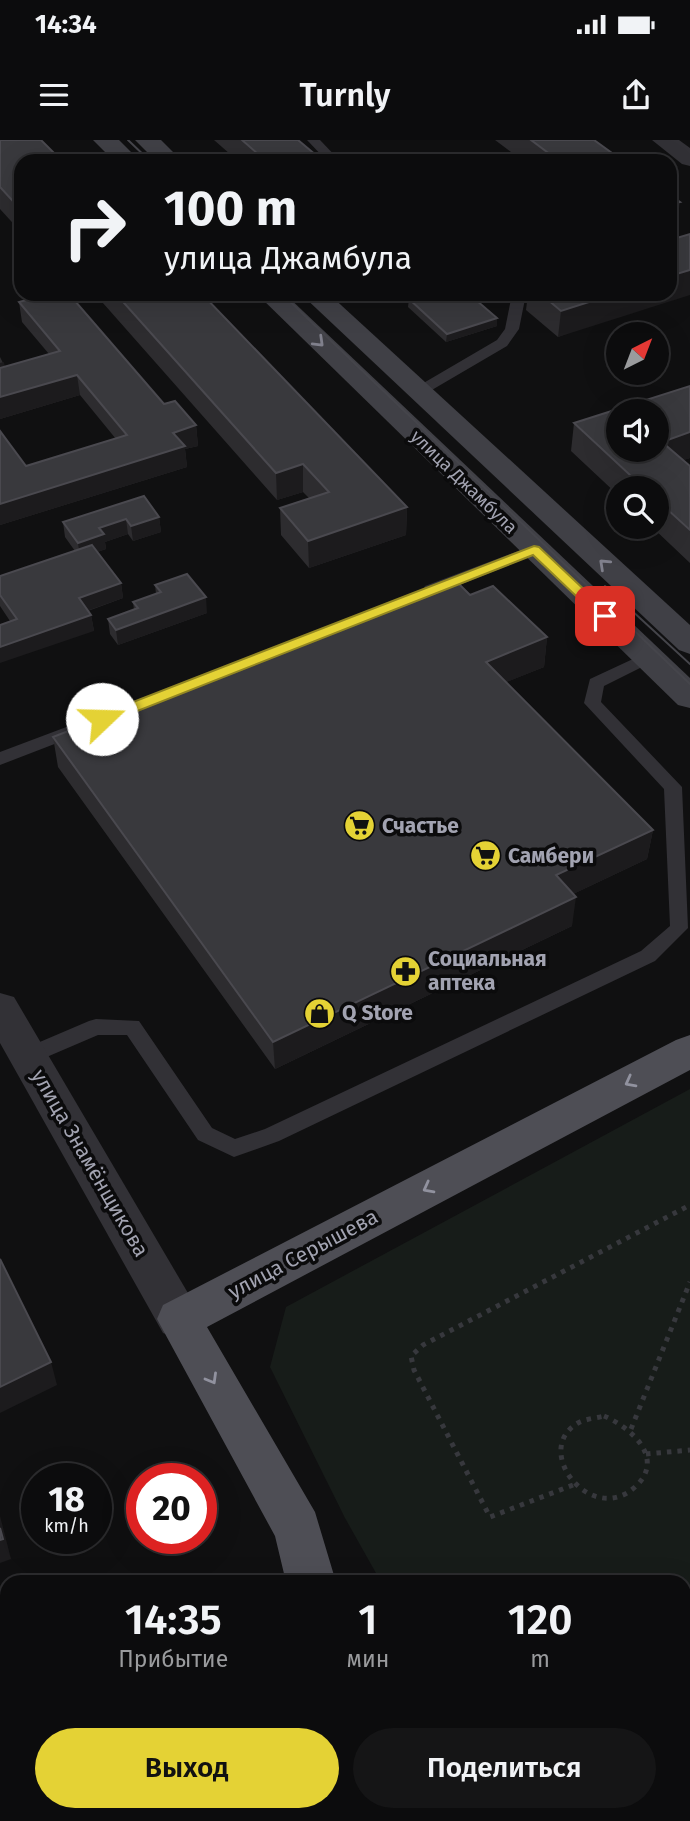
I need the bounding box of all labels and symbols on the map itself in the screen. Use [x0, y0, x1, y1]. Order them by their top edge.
north arrow [606, 322, 668, 385]
one-way arrow [311, 333, 324, 346]
street label: улица Джамбула [406, 426, 522, 538]
one-way arrow [599, 560, 612, 572]
pin [575, 586, 635, 646]
position arrow [65, 682, 139, 756]
supermarket icon: Счастье [342, 809, 376, 843]
place label: Счастье [382, 813, 459, 839]
supermarket icon: Самбери [468, 839, 502, 873]
place label: Самбери [508, 843, 594, 869]
place label: Социальная аптека [428, 946, 547, 996]
pharmacy icon: Социальная аптека [388, 954, 422, 988]
shop icon: Q Store [302, 996, 336, 1030]
place label: Q Store [342, 1000, 413, 1026]
street label: улица Знамёнщикова [26, 1065, 154, 1261]
one-way arrow [624, 1074, 637, 1088]
one-way arrow [423, 1180, 435, 1194]
street label: улица Серышева [224, 1204, 382, 1304]
one-way arrow [204, 1371, 217, 1384]
speed limit sign: 20 [126, 1463, 217, 1554]

